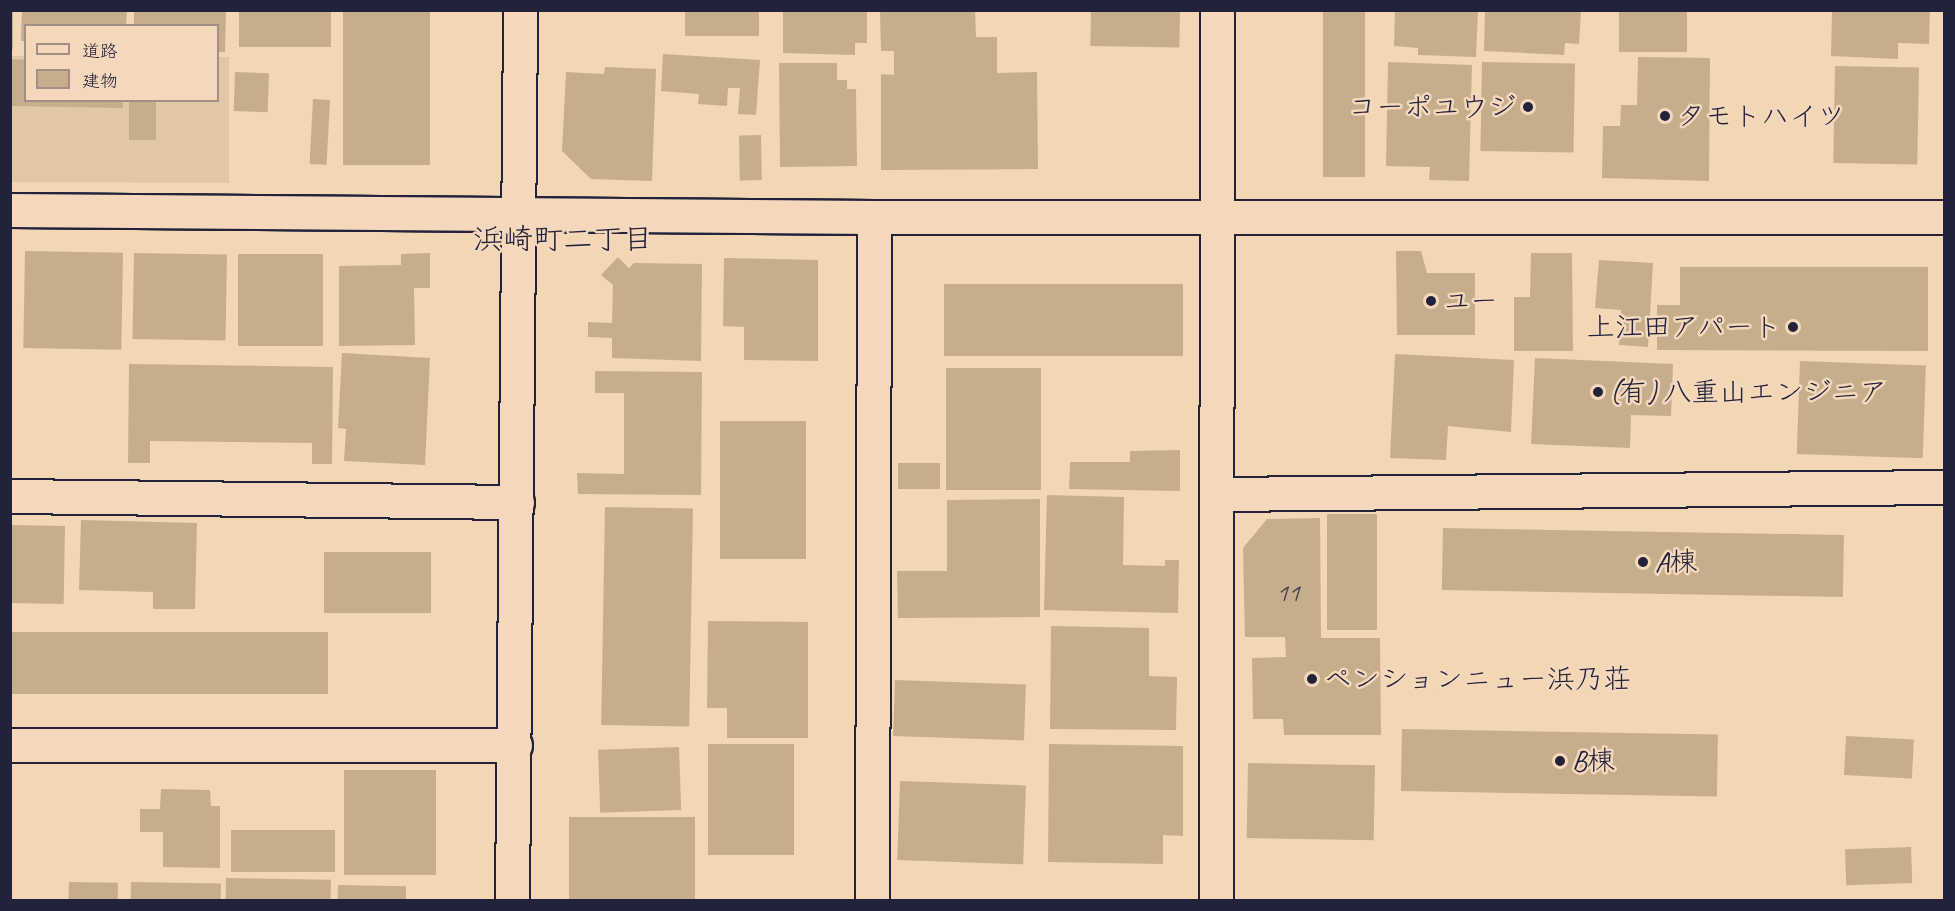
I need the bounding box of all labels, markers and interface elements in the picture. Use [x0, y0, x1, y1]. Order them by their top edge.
legend [24, 24, 219, 102]
text: 道路 [82, 40, 118, 62]
text: 建物 [82, 70, 118, 92]
place label: コーポユウジ [1348, 90, 1516, 124]
place label: タモトハイツ [1677, 99, 1845, 133]
marker: コーポユウジ [1521, 100, 1535, 114]
marker: タモトハイツ [1658, 109, 1672, 123]
district label: 浜崎町二丁目 [473, 221, 653, 257]
place label: ユー [1443, 284, 1498, 318]
marker: ユー [1424, 294, 1438, 308]
place label: 上江田アパート [1585, 310, 1781, 344]
marker: 上江田アパート [1786, 320, 1800, 334]
place label: (有) 八重山エンジニア [1610, 375, 1887, 409]
marker: (有) 八重山エンジニア [1591, 385, 1605, 399]
place label: A棟 [1655, 545, 1697, 579]
marker: A棟 [1636, 555, 1650, 569]
house number: 11 [1276, 577, 1300, 609]
place label: ペンションニュー浜乃荘 [1324, 662, 1632, 696]
marker: ペンションニュー浜乃荘 [1305, 672, 1319, 686]
place label: B棟 [1572, 744, 1615, 778]
marker: B棟 [1553, 754, 1567, 768]

